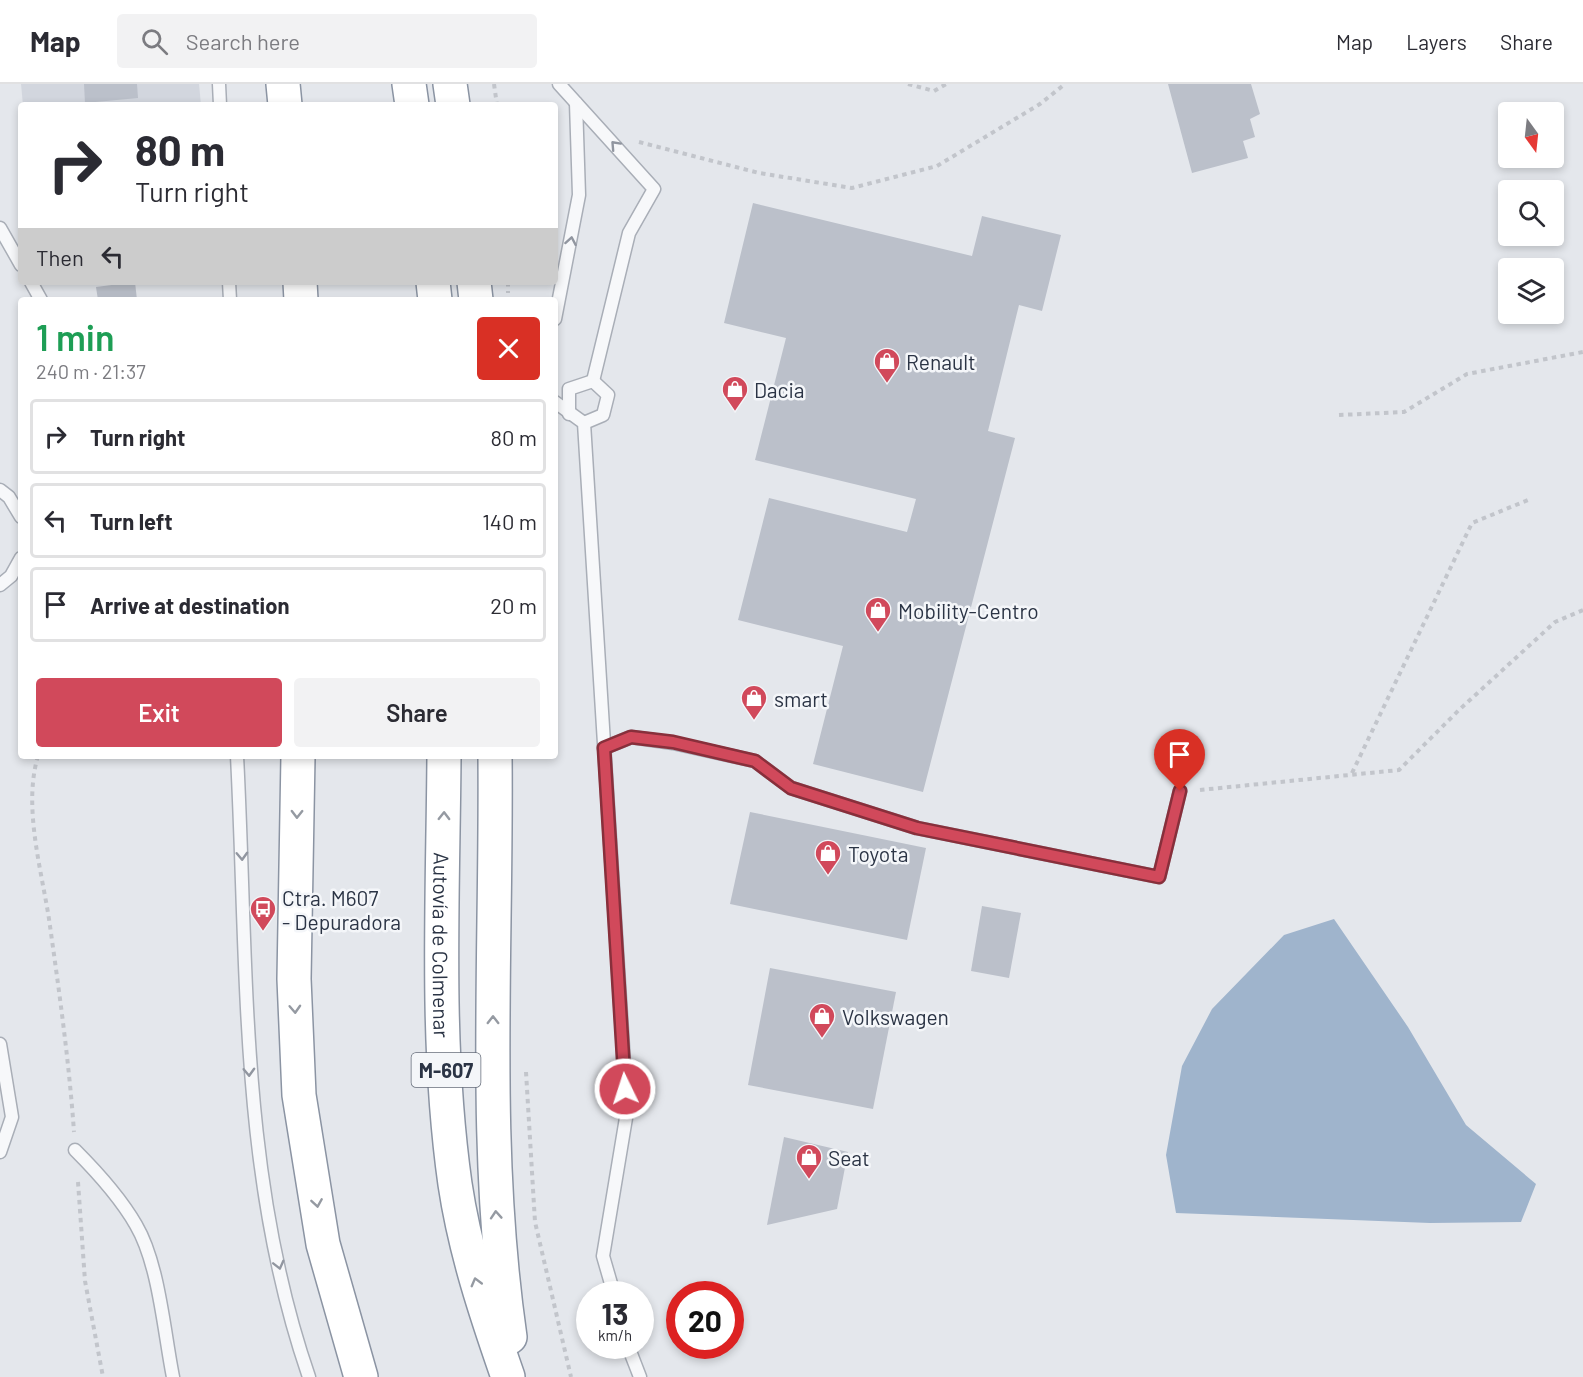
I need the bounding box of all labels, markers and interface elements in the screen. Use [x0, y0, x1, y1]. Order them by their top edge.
search box [117, 14, 537, 68]
text: Map [30, 24, 81, 58]
icon: search [138, 25, 171, 58]
text: Search here [186, 28, 300, 54]
text: Map [1336, 29, 1373, 54]
text: Layers [1406, 29, 1467, 54]
text: Share [1500, 29, 1553, 54]
north arrow [1498, 102, 1564, 168]
map controls [1498, 102, 1564, 324]
text: 80 m [135, 124, 225, 174]
icon: right [36, 126, 114, 204]
one-way arrow [612, 141, 623, 152]
text: Turn right [135, 175, 249, 207]
button: search [1498, 180, 1564, 246]
one-way arrow [564, 236, 577, 246]
icon: left [96, 240, 129, 273]
text: Then [36, 244, 84, 270]
button: layers [1498, 258, 1564, 324]
text: 1 min [36, 315, 115, 358]
button: close [477, 317, 540, 380]
shop icon: Renault [872, 346, 902, 384]
place label: Renault [906, 349, 976, 374]
text: 240 m · 21:37 [36, 359, 146, 383]
shop icon: Dacia [720, 374, 750, 412]
place label: Dacia [754, 377, 805, 402]
icon: right [39, 420, 72, 453]
text: Turn right [90, 424, 185, 450]
text: 80 m [491, 424, 537, 450]
icon: left [39, 504, 72, 537]
text: Turn left [90, 508, 173, 534]
text: 140 m [482, 508, 537, 534]
icon: arrive [39, 588, 72, 621]
text: Arrive at destination [90, 592, 289, 618]
text: 20 m [490, 592, 537, 618]
shop icon: Mobility-Centro [863, 595, 893, 633]
place label: Mobility-Centro [898, 598, 1039, 623]
button: Exit [36, 678, 282, 747]
button: Share [294, 678, 540, 747]
shop icon: smart [739, 683, 769, 721]
place label: smart [774, 686, 828, 711]
pin [1154, 729, 1205, 791]
icon: arrive [1163, 738, 1196, 771]
one-way arrow [290, 810, 303, 819]
one-way arrow [438, 812, 450, 821]
shop icon: Toyota [813, 838, 843, 876]
place label: Toyota [848, 841, 909, 866]
one-way arrow [235, 852, 248, 861]
street label: Autovía de Colmenar [429, 852, 455, 1039]
place label: Ctra. M607 - Depuradora [282, 885, 401, 934]
bus stop icon: Ctra. M607 - Depuradora [248, 894, 278, 932]
shop icon: Volkswagen [807, 1001, 837, 1039]
place label: Volkswagen [842, 1004, 949, 1029]
one-way arrow [289, 1005, 302, 1014]
one-way arrow [486, 1015, 499, 1024]
road number: M-607 [412, 1053, 480, 1087]
position arrow [593, 1057, 657, 1121]
one-way arrow [243, 1068, 256, 1077]
shop icon: Seat [794, 1142, 824, 1180]
place label: Seat [828, 1145, 870, 1170]
one-way arrow [310, 1198, 322, 1208]
one-way arrow [490, 1210, 503, 1219]
one-way arrow [271, 1260, 284, 1270]
one-way arrow [471, 1277, 483, 1288]
speed limit sign: 20 [666, 1281, 744, 1359]
text: 13 [602, 1295, 628, 1331]
text: km/h [598, 1326, 632, 1344]

